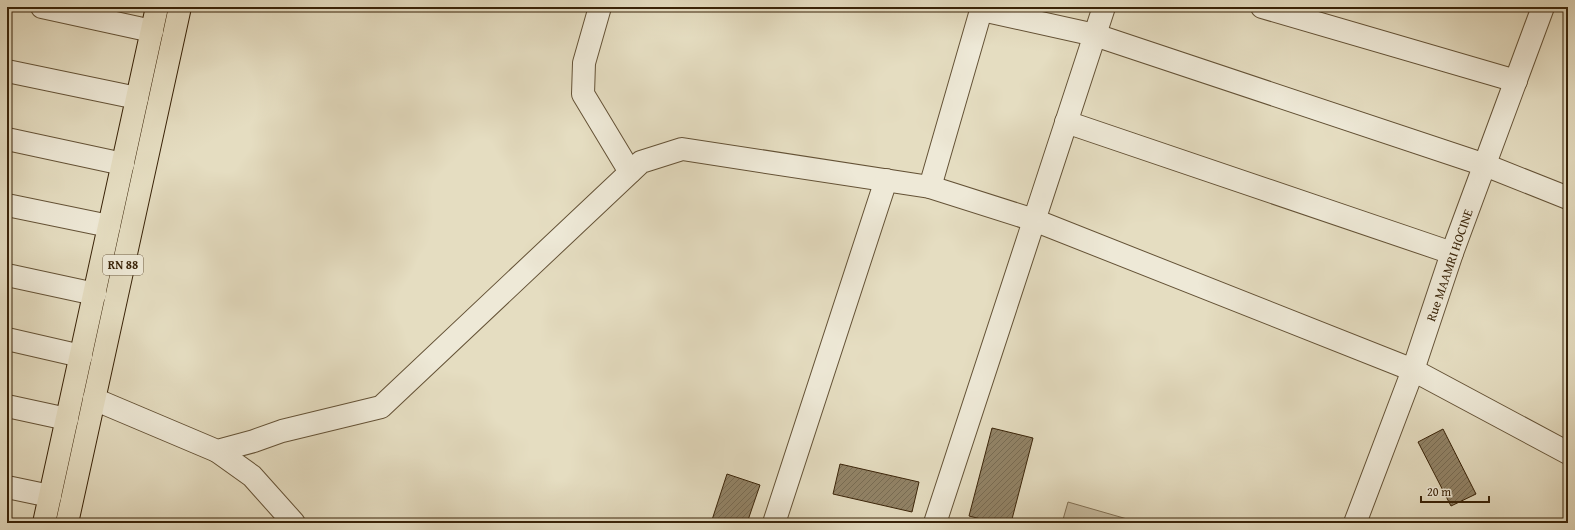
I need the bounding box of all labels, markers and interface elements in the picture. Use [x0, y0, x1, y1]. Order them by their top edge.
street label: Rue MAAMRI HOCINE [1421, 206, 1478, 324]
road number: RN 88 [103, 255, 143, 275]
scale bar [1421, 478, 1489, 504]
text: 20 m [1427, 483, 1451, 500]

